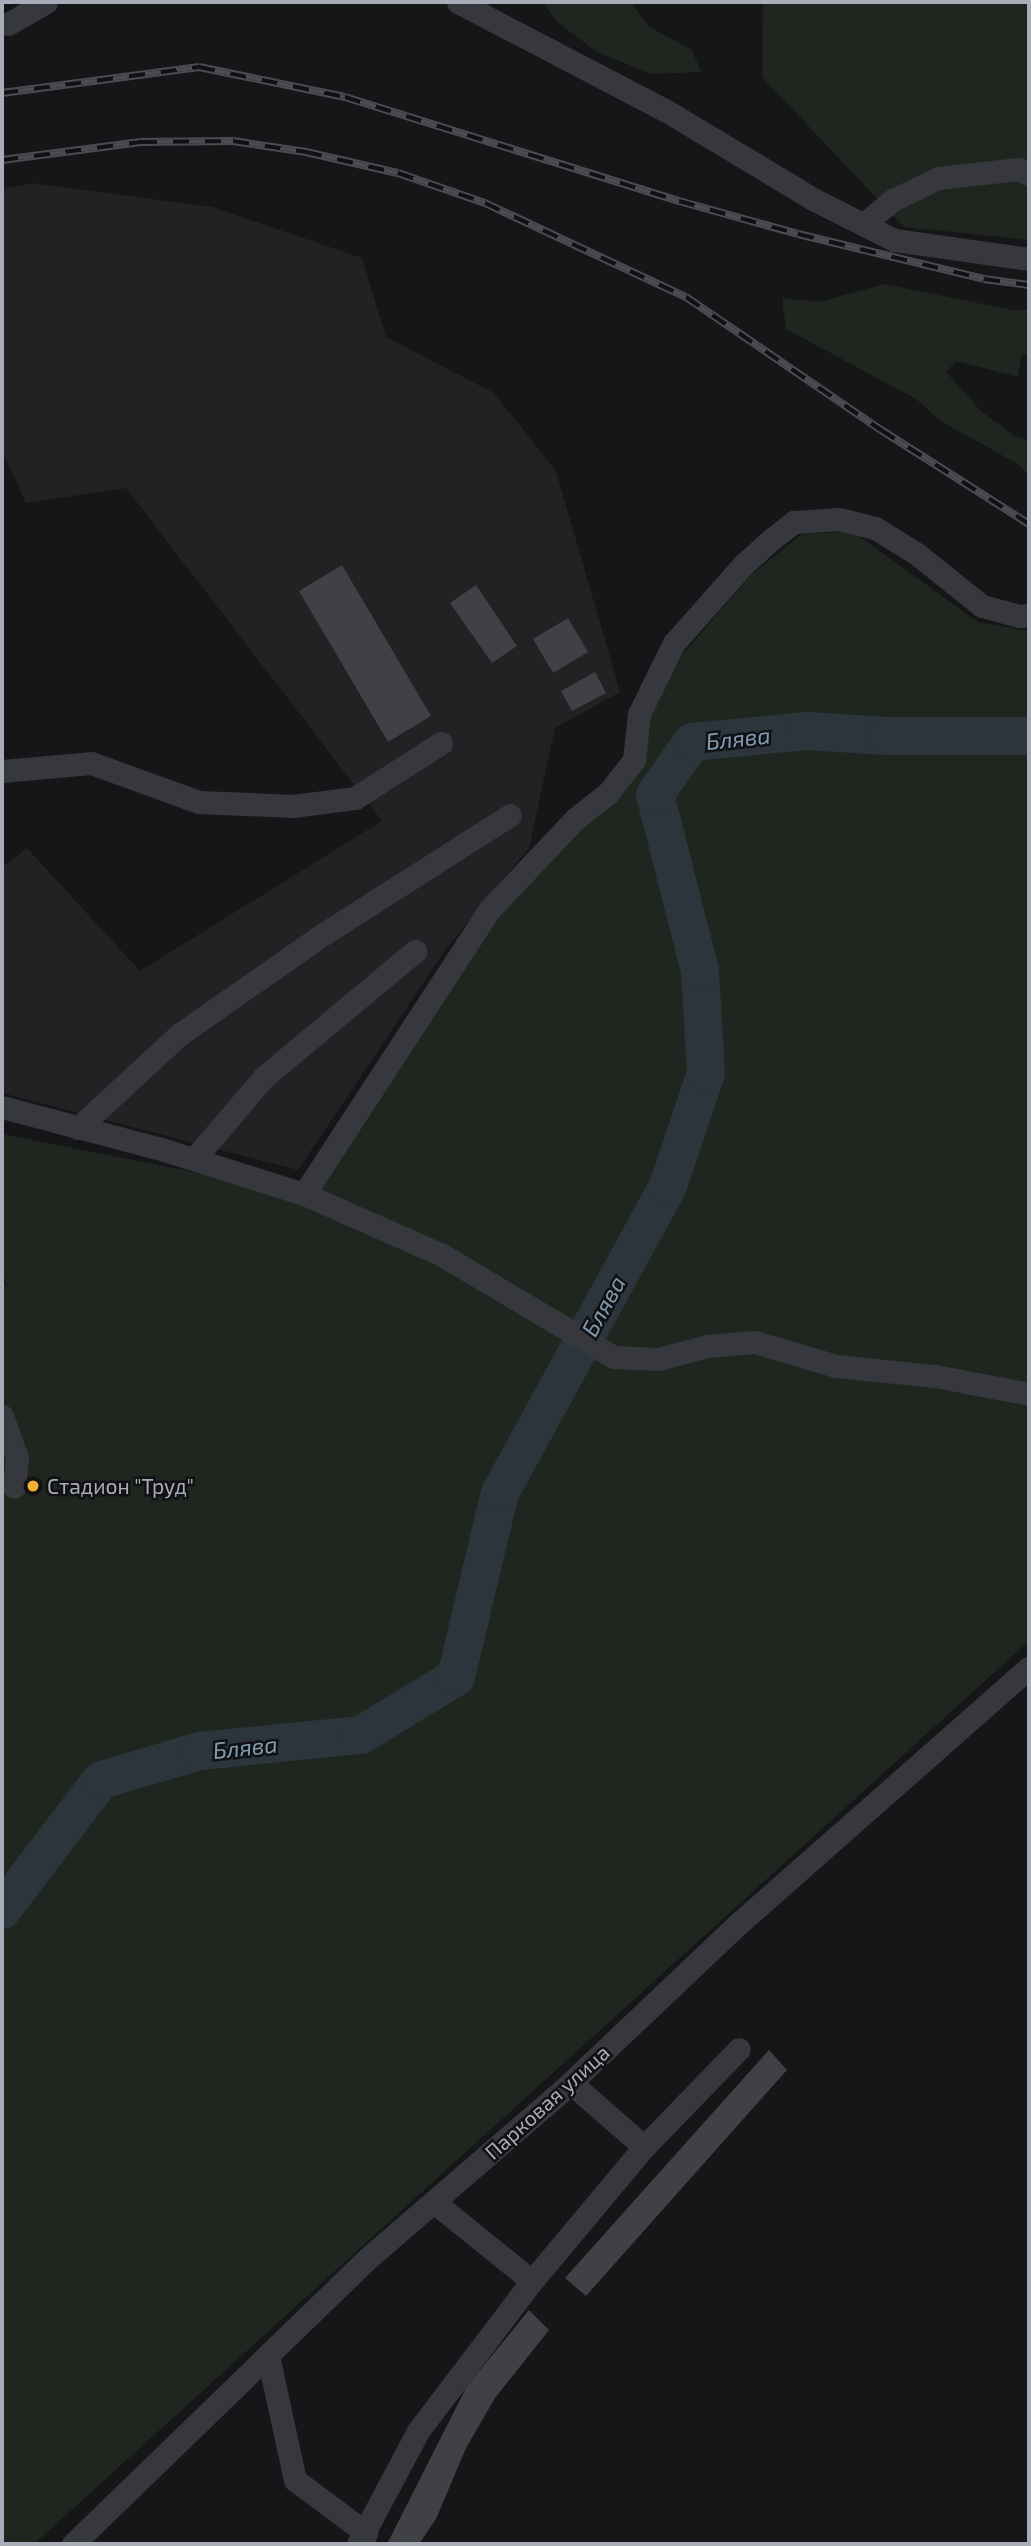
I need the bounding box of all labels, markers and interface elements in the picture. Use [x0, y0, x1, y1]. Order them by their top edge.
water label: Блява [704, 721, 772, 755]
water label: Блява [575, 1271, 631, 1341]
place label: Стадион "Труд" [47, 1473, 194, 1499]
marker: Стадион "Труд" [25, 1478, 41, 1494]
water label: Блява [211, 1730, 279, 1764]
street label: Парковая улица [479, 2039, 615, 2165]

